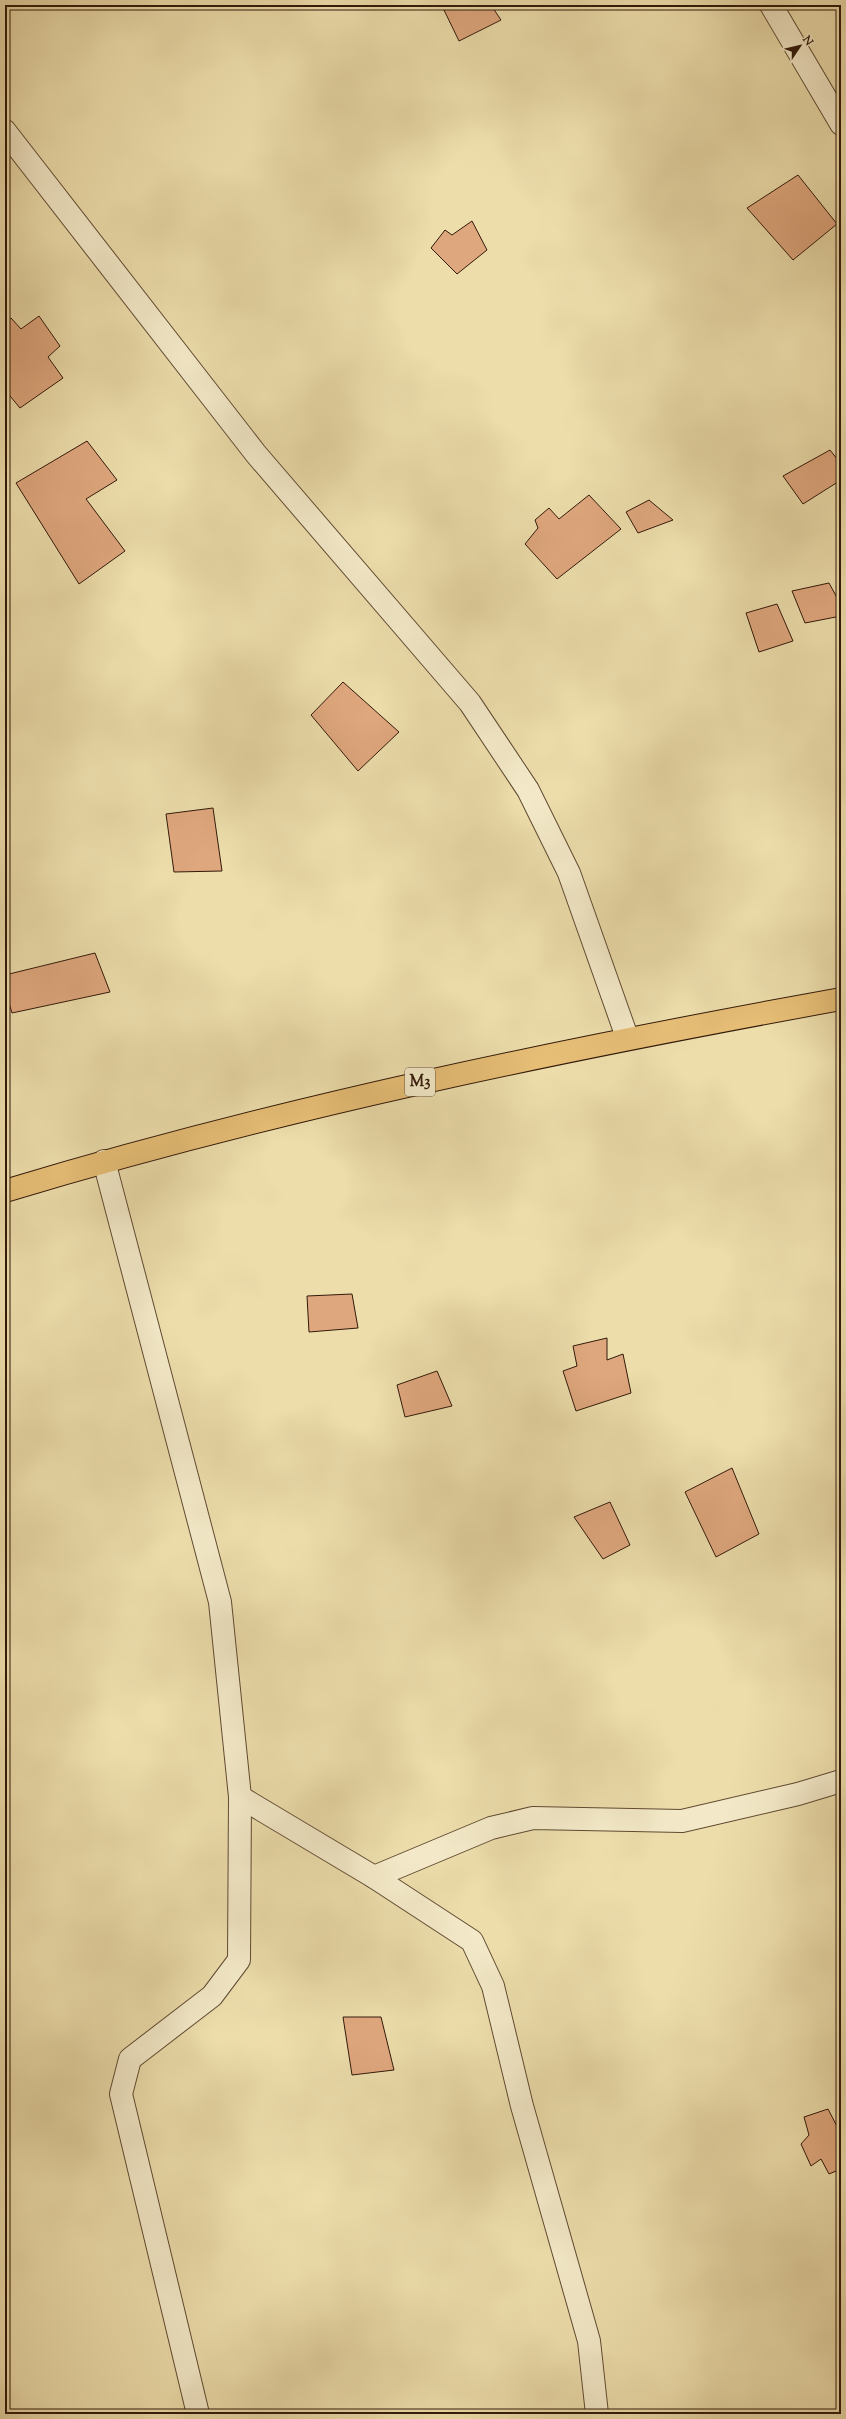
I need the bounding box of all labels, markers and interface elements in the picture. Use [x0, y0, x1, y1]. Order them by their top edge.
north arrow [780, 26, 820, 66]
text: N [798, 32, 817, 49]
road number: M3 [405, 1068, 435, 1096]

